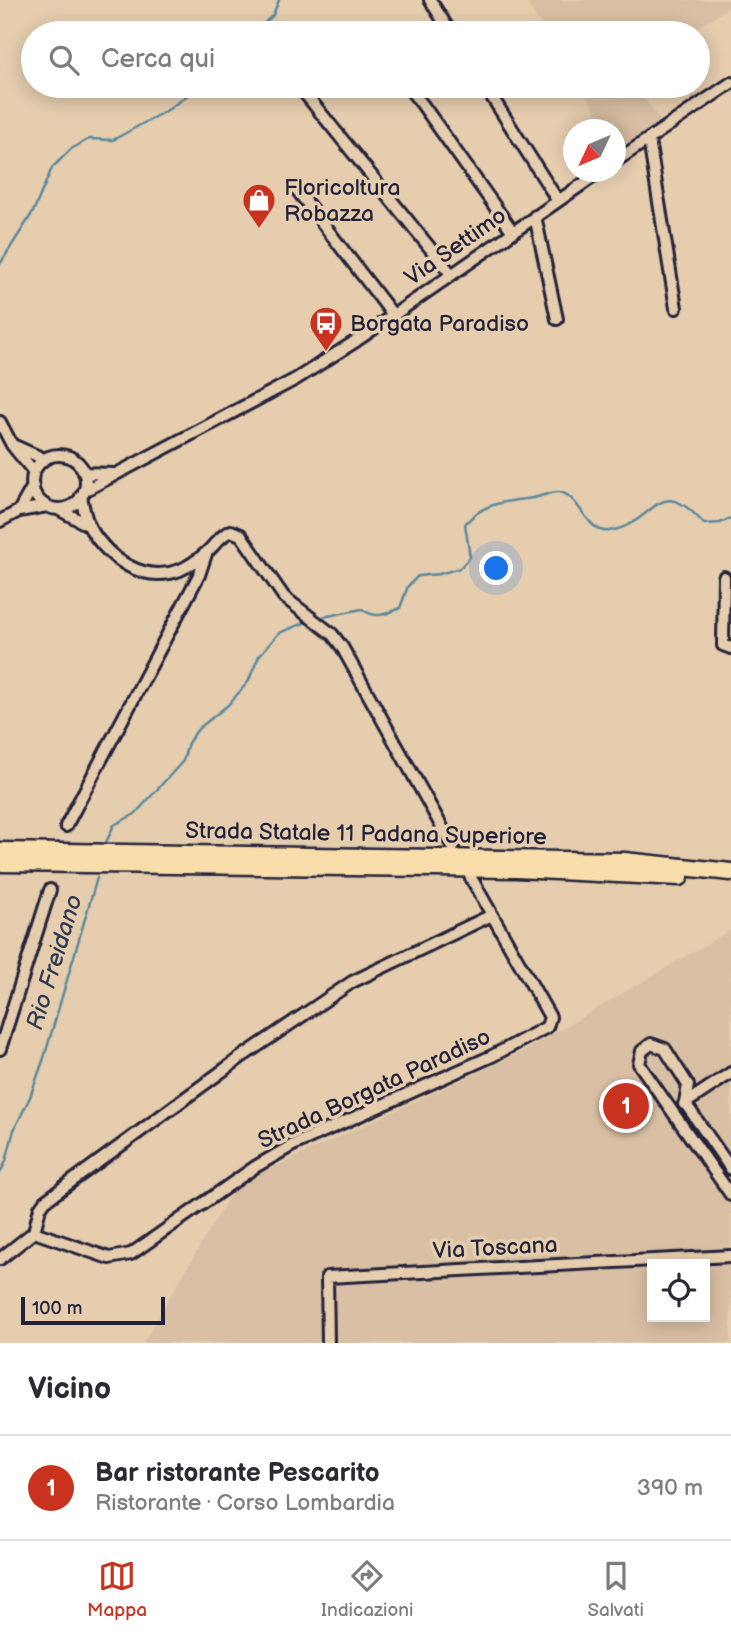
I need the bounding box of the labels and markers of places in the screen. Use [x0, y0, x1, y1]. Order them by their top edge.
place label: Floricoltura Robazza [284, 174, 400, 228]
shop icon: Floricoltura Robazza [240, 181, 278, 230]
bus stop icon: Borgata Paradiso [307, 304, 345, 353]
place label: Borgata Paradiso [350, 310, 529, 338]
pin: 1 [603, 1080, 649, 1132]

